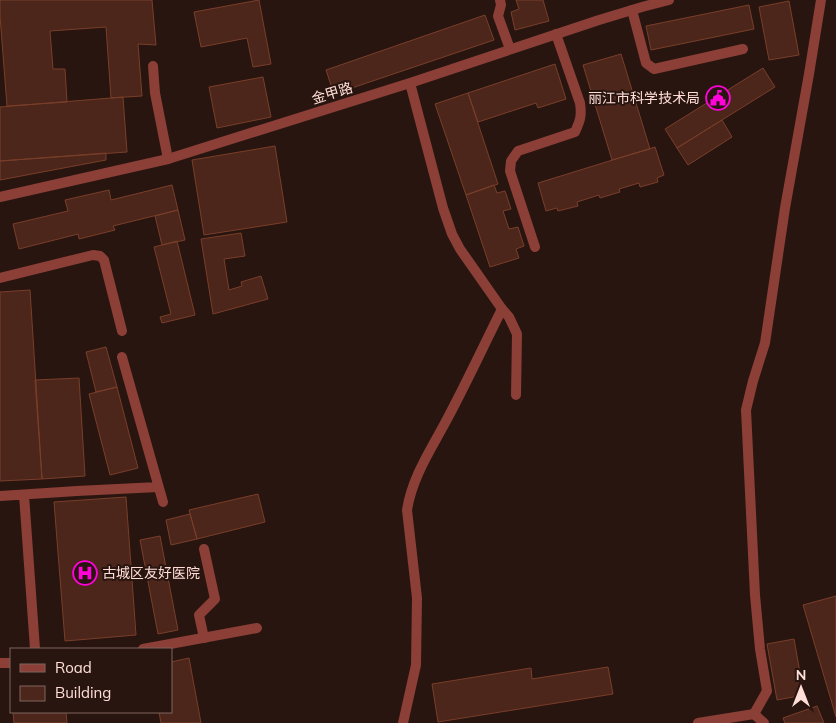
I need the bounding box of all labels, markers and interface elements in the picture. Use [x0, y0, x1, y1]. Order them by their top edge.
street label: 金甲路 [309, 78, 355, 108]
public building icon: 丽江市科学技术局 [705, 85, 731, 111]
place label: 丽江市科学技术局 [588, 89, 700, 107]
hospital icon: 古城区友好医院 [72, 560, 98, 586]
place label: 古城区友好医院 [102, 564, 200, 582]
legend [10, 648, 172, 713]
text: Road [55, 658, 92, 677]
north arrow [776, 663, 826, 713]
text: N [796, 666, 806, 684]
text: Building [55, 683, 111, 702]

